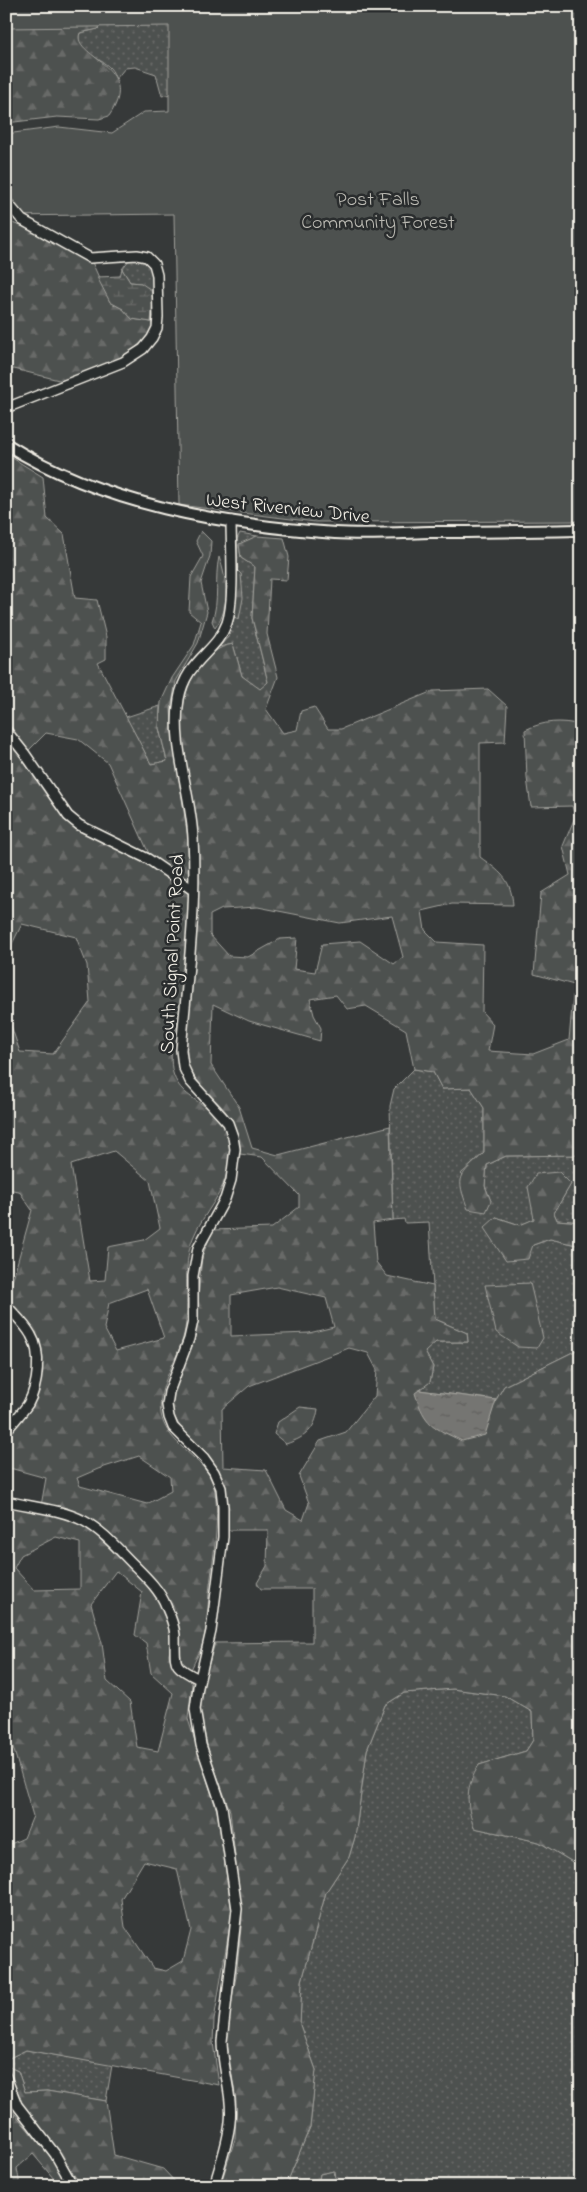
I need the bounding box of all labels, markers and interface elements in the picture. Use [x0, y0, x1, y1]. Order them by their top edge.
park label: Post Falls Community Forest [301, 186, 455, 238]
street label: West Riverview Drive [204, 486, 371, 533]
street label: South Signal Point Road [154, 854, 194, 1055]

